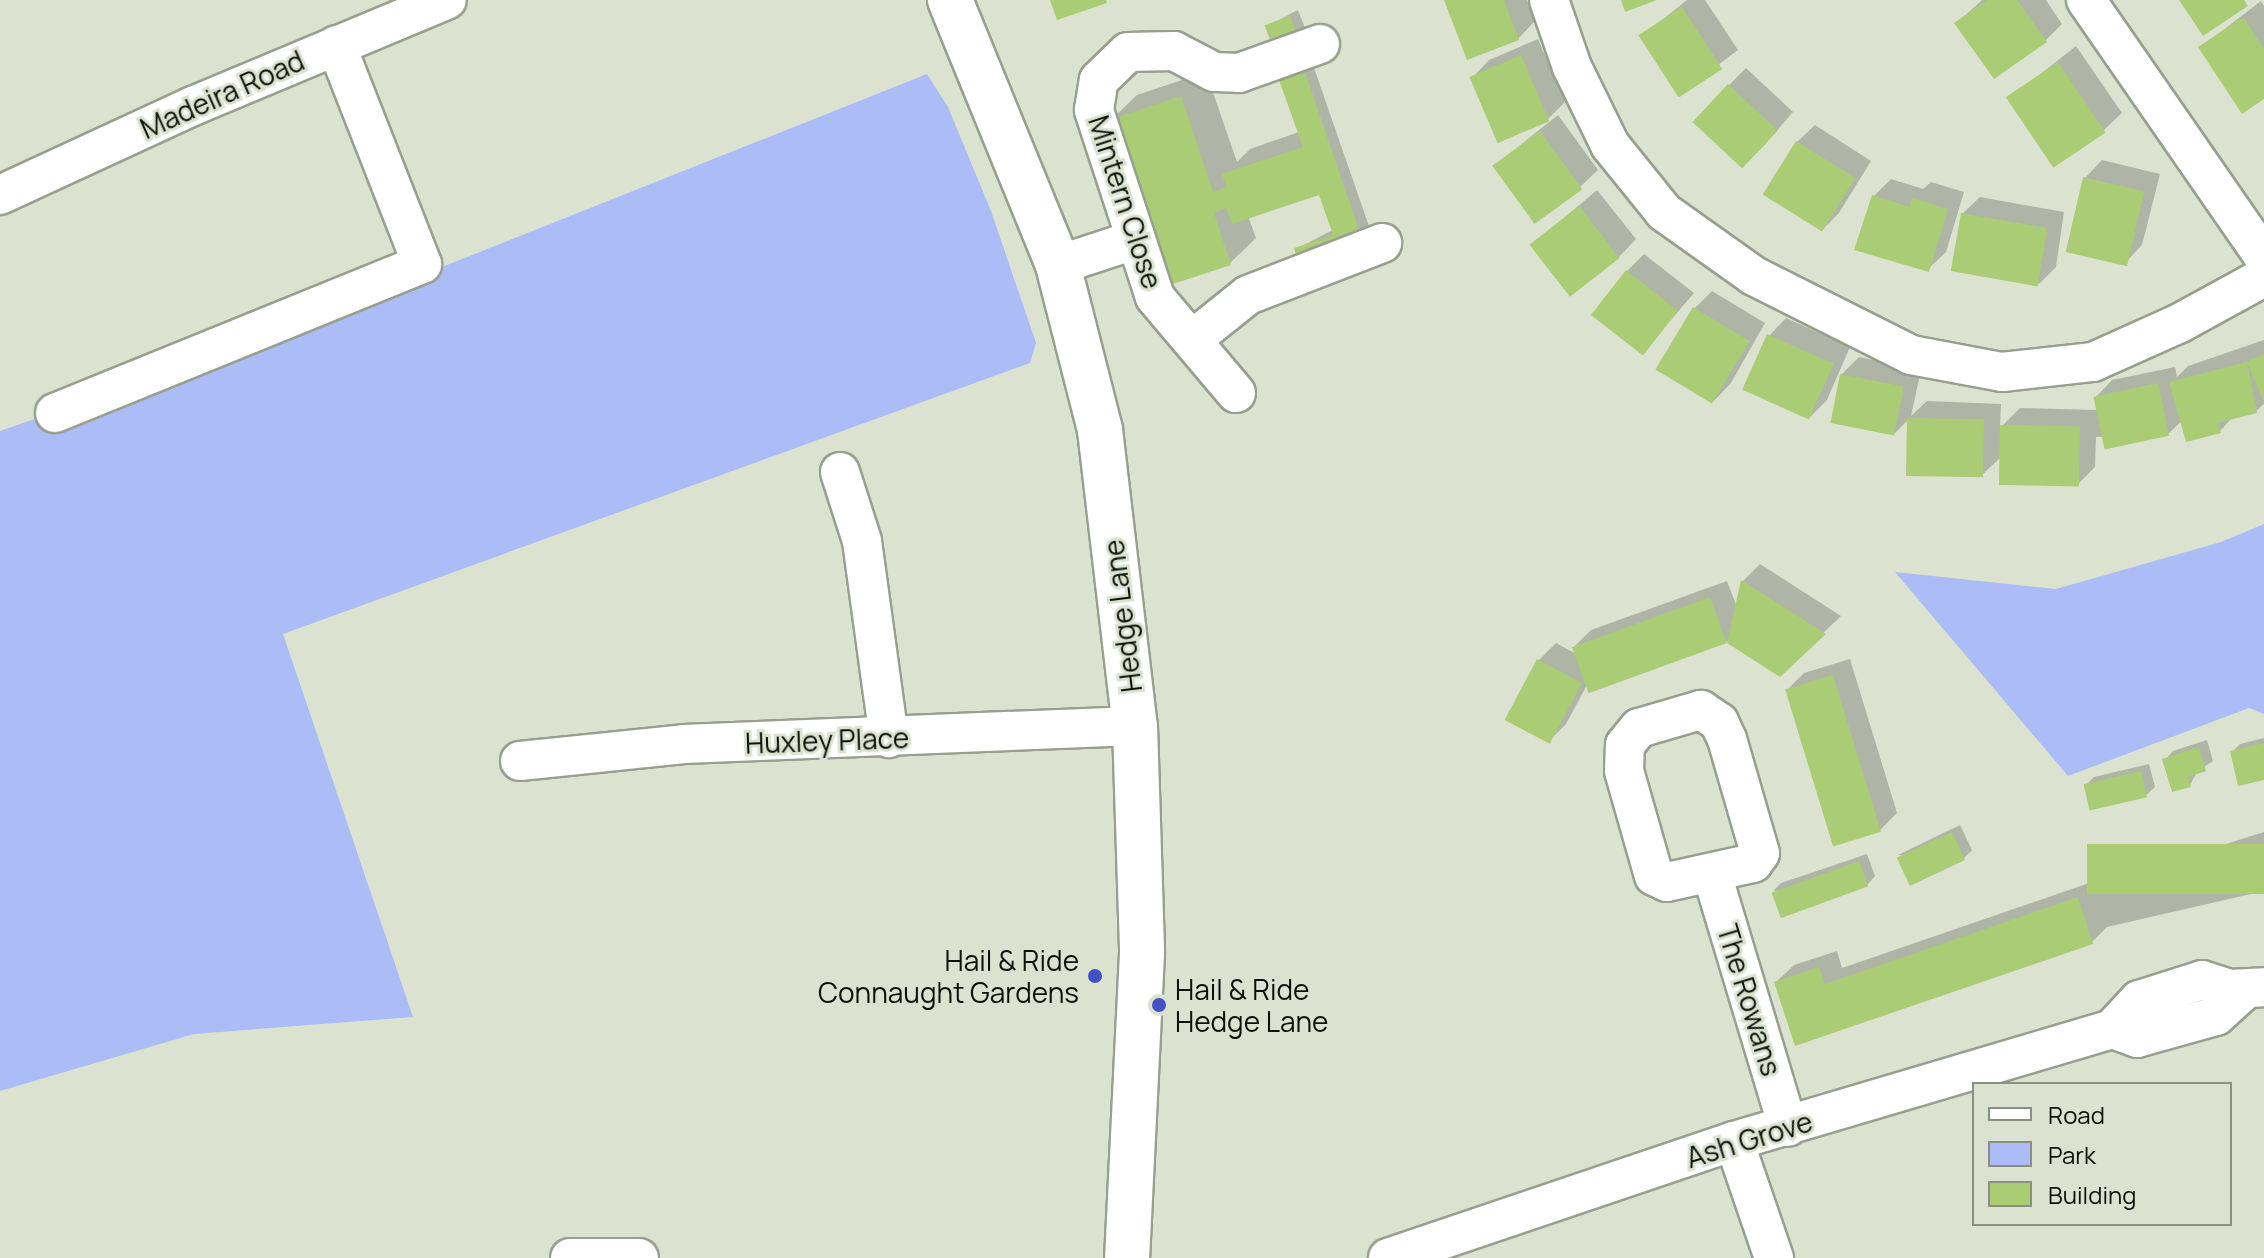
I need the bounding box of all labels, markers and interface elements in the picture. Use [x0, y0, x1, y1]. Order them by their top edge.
street label: Madeira Road [135, 43, 309, 145]
street label: Mintern Close [1082, 111, 1170, 293]
street label: Hedge Lane [1096, 538, 1148, 694]
street label: Huxley Place [744, 720, 910, 760]
street label: The Rowans [1711, 920, 1789, 1080]
place label: Hail & Ride Connaught Gardens [818, 943, 1079, 1009]
marker: Hail & Ride Connaught Gardens [1086, 967, 1104, 985]
place label: Hail & Ride Hedge Lane [1175, 972, 1328, 1038]
marker: Hail & Ride Hedge Lane [1150, 996, 1168, 1014]
legend [1972, 1082, 2232, 1226]
text: Road [2048, 1098, 2105, 1131]
street label: Ash Grove [1682, 1104, 1816, 1174]
text: Park [2048, 1138, 2096, 1171]
text: Building [2048, 1178, 2136, 1211]

